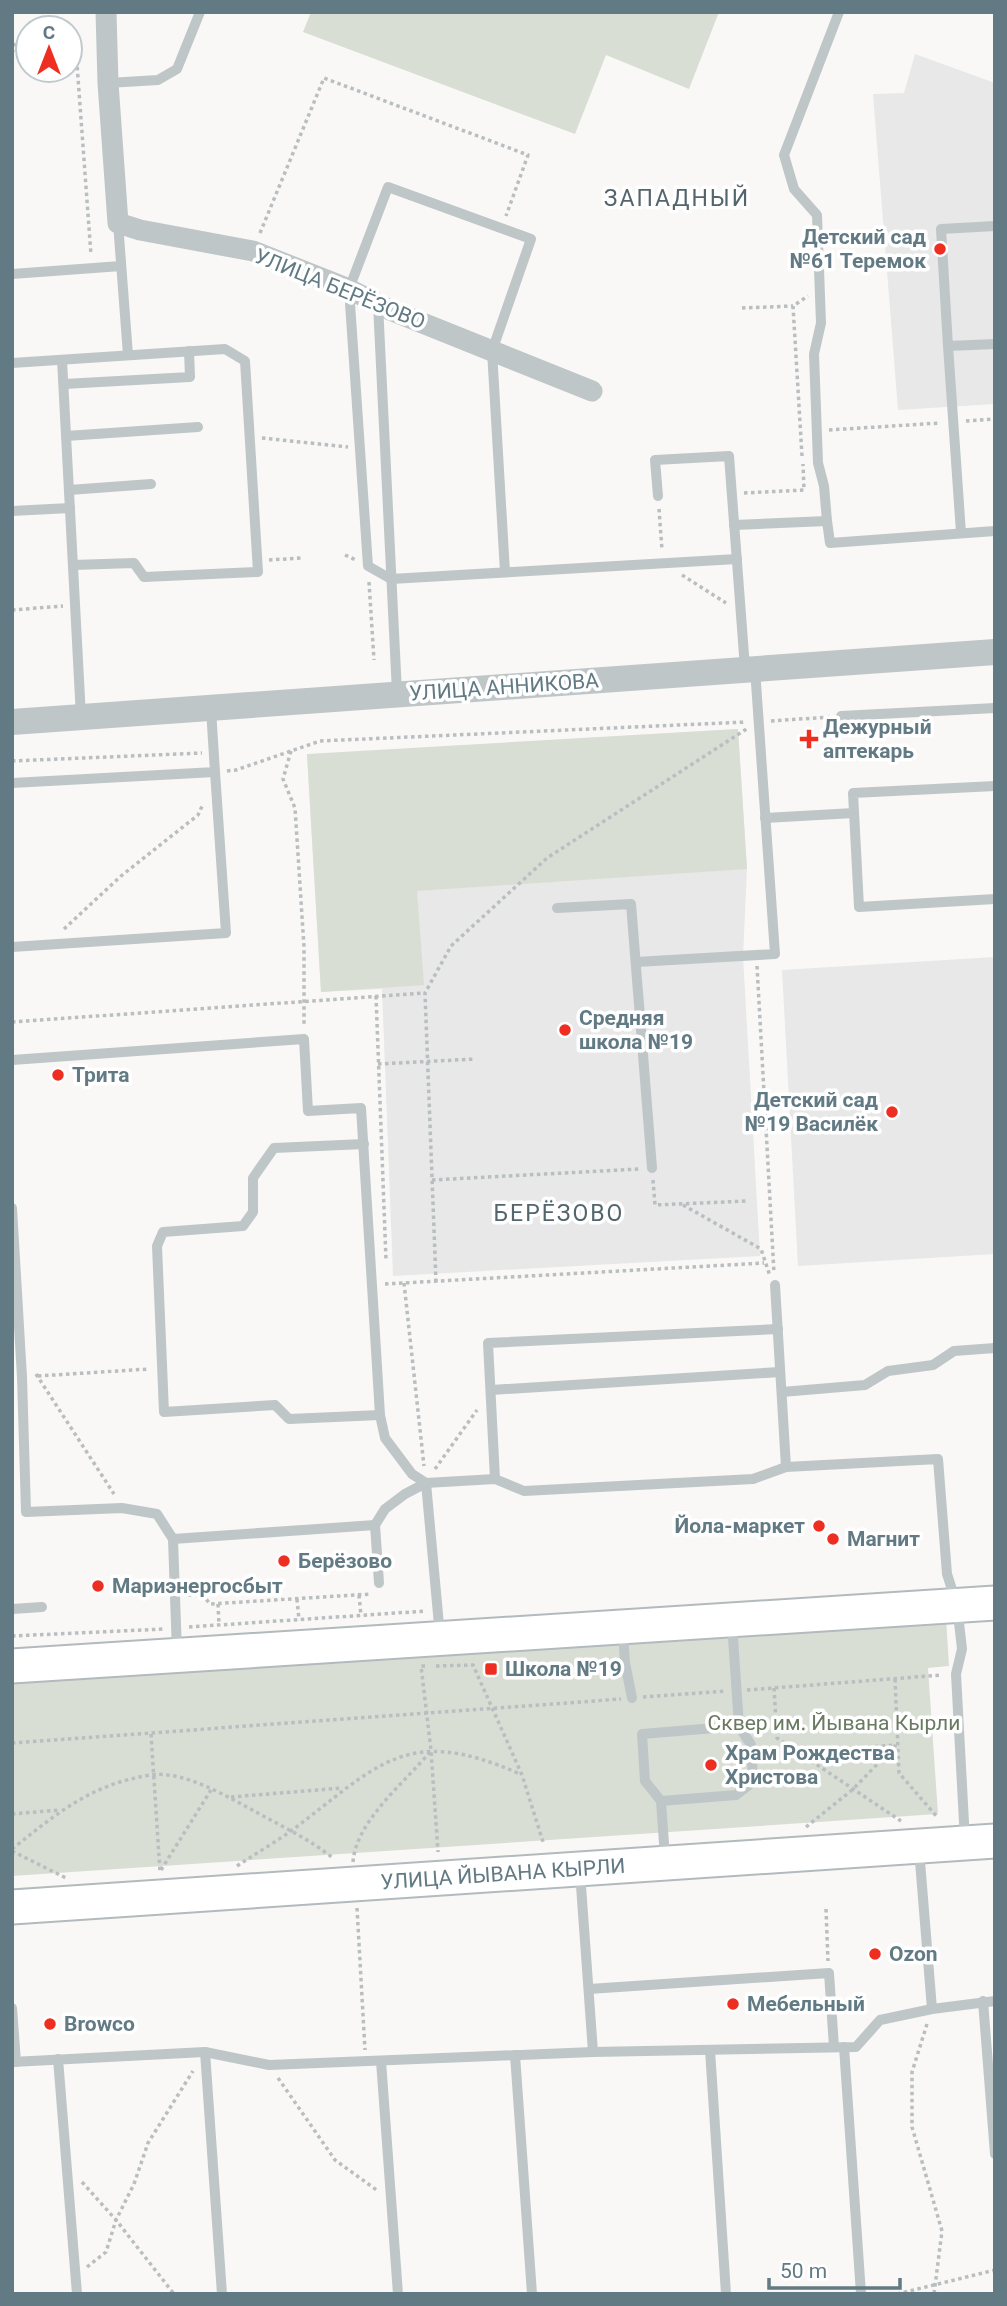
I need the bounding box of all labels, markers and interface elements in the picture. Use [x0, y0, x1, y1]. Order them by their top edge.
north arrow [14, 14, 84, 84]
text: С [43, 21, 55, 44]
district label: ЗАПАДНЫЙ [604, 184, 750, 212]
place label: Детский сад №61 Теремок [790, 225, 926, 273]
marker: Детский сад №61 Теремок [932, 241, 948, 257]
street label: УЛИЦА БЕРЁЗОВО [251, 244, 429, 334]
street label: УЛИЦА АННИКОВА [408, 668, 600, 706]
place label: Дежурный аптекарь [823, 715, 932, 763]
marker: Дежурный аптекарь [801, 731, 817, 747]
place label: Средняя школа №19 [579, 1006, 693, 1054]
marker: Средняя школа №19 [557, 1022, 573, 1038]
place label: Трита [72, 1063, 130, 1087]
marker: Трита [50, 1067, 66, 1083]
place label: Детский сад №19 Василёк [745, 1088, 878, 1136]
marker: Детский сад №19 Василёк [884, 1104, 900, 1120]
district label: БЕРЁЗОВО [494, 1200, 624, 1227]
place label: Йола-маркет [675, 1514, 805, 1538]
marker: Йола-маркет [811, 1518, 827, 1534]
place label: Магнит [847, 1527, 920, 1551]
marker: Магнит [825, 1531, 841, 1547]
place label: Берёзово [298, 1549, 392, 1573]
marker: Берёзово [276, 1553, 292, 1569]
place label: Мариэнергосбыт [112, 1574, 283, 1598]
marker: Мариэнергосбыт [90, 1578, 106, 1594]
place label: Школа №19 [505, 1657, 622, 1681]
marker: Школа №19 [483, 1661, 499, 1677]
park label: Сквер им. Йывана Кырли [708, 1711, 960, 1735]
place label: Храм Рождества Христова [725, 1741, 895, 1789]
marker: Храм Рождества Христова [703, 1757, 719, 1773]
street label: УЛИЦА ЙЫВАНА КЫРЛИ [380, 1854, 626, 1894]
place label: Ozon [889, 1942, 938, 1966]
marker: Ozon [867, 1946, 883, 1962]
place label: Мебельный [747, 1992, 865, 2016]
marker: Мебельный [725, 1996, 741, 2012]
place label: Browco [64, 2012, 135, 2036]
marker: Browco [42, 2016, 58, 2032]
scale bar [769, 2246, 900, 2290]
text: 50 m [780, 2259, 827, 2283]

